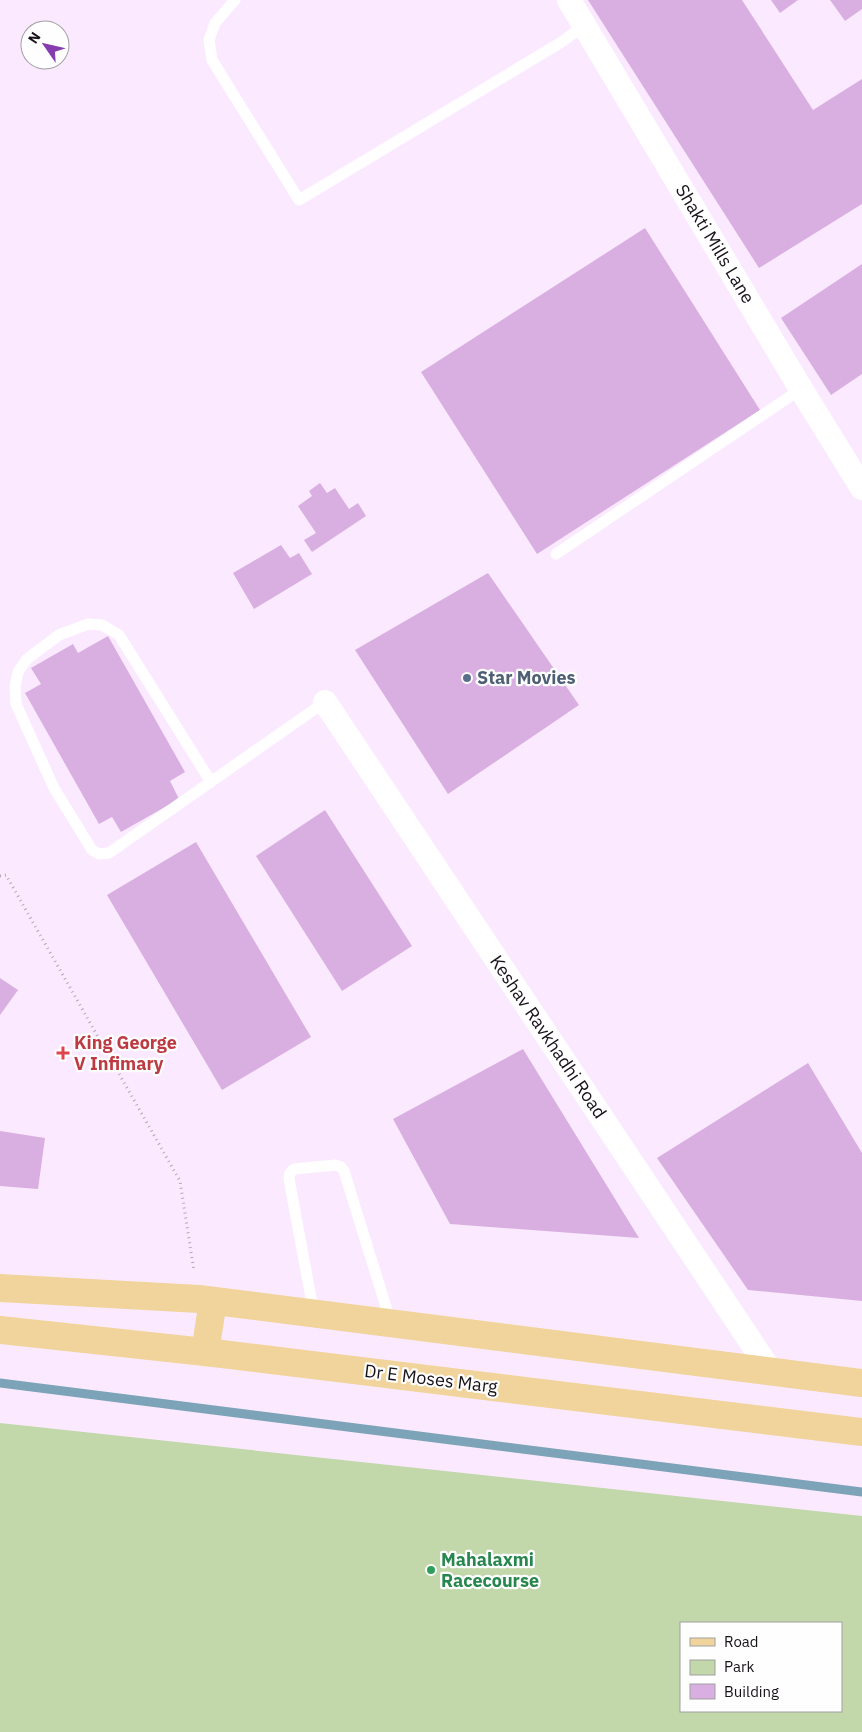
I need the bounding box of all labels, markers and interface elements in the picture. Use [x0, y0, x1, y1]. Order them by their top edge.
north arrow [20, 20, 70, 70]
text: N [24, 28, 45, 47]
street label: Shakti Mills Lane [671, 180, 760, 308]
place label: Star Movies [477, 666, 576, 689]
marker: Star Movies [461, 672, 473, 684]
street label: Keshav Ravkhadhi Road [485, 951, 612, 1123]
place label: King George V Infimary [74, 1031, 177, 1075]
marker: King George V Infimary [56, 1046, 70, 1060]
street label: Dr E Moses Marg [363, 1359, 499, 1398]
place label: Mahalaxmi Racecourse [441, 1548, 539, 1592]
marker: Mahalaxmi Racecourse [425, 1564, 437, 1576]
legend [680, 1622, 842, 1712]
text: Road [724, 1632, 759, 1651]
text: Park [724, 1657, 754, 1676]
text: Building [724, 1682, 779, 1701]

